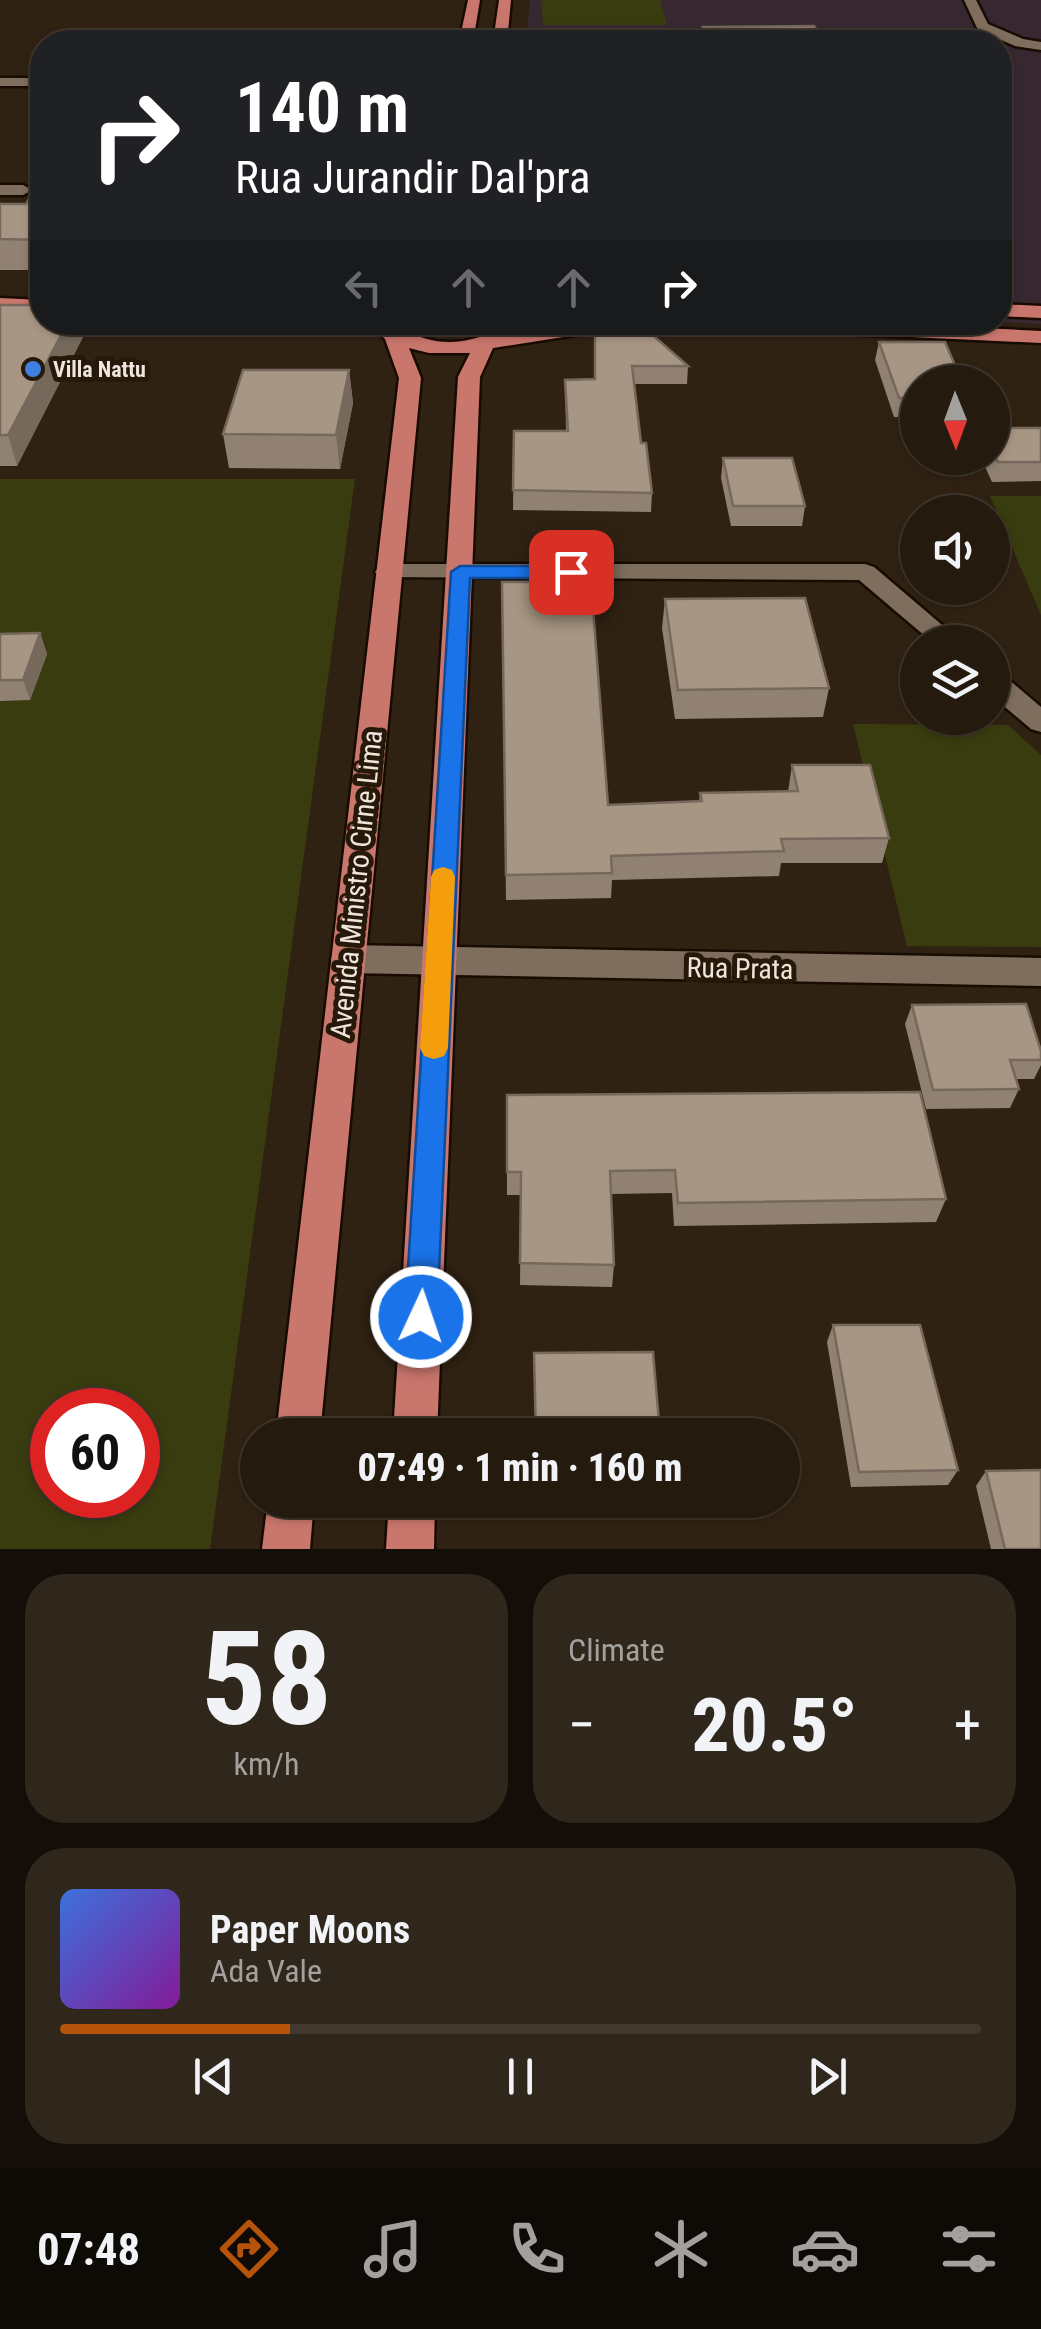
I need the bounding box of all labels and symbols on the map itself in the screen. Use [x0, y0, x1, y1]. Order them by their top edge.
place label: Villa Nattu [53, 357, 146, 382]
marker: Villa Nattu [22, 358, 44, 380]
north arrow [900, 365, 1010, 475]
pin [529, 530, 614, 615]
street label: Avenida Ministro Cirne Lima [324, 728, 389, 1040]
street label: Rua Prata [686, 951, 794, 986]
position arrow [369, 1265, 473, 1369]
speed limit sign: 60 [30, 1388, 160, 1518]

